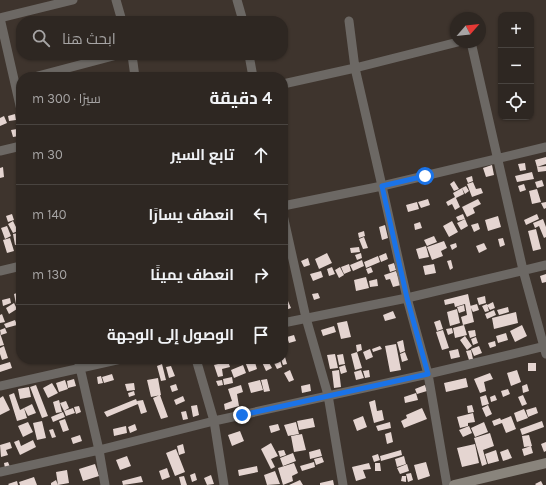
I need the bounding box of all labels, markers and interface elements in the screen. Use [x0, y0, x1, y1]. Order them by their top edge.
north arrow [450, 12, 486, 48]
map controls [498, 12, 534, 120]
button: + [498, 12, 534, 48]
search box [16, 16, 288, 60]
icon: search [30, 27, 52, 49]
text: ابحث هنا [62, 30, 116, 48]
button: − [498, 48, 534, 84]
button: locate [498, 84, 534, 120]
text: 4 دقيقة [210, 88, 272, 108]
text: سيرًا · 300 m [32, 91, 101, 106]
icon: ahead [250, 144, 272, 166]
text: تابع السير [171, 146, 234, 164]
text: 30 m [32, 147, 63, 162]
route start [416, 167, 434, 185]
icon: left [250, 204, 272, 226]
text: انعطف يسارًا [148, 206, 234, 224]
text: 140 m [32, 207, 67, 222]
icon: right [250, 264, 272, 286]
text: انعطف يمينًا [150, 266, 234, 284]
text: 130 m [32, 267, 67, 282]
icon: arrive [250, 324, 272, 346]
text: الوصول إلى الوجهة [107, 326, 234, 344]
route end [233, 406, 251, 424]

